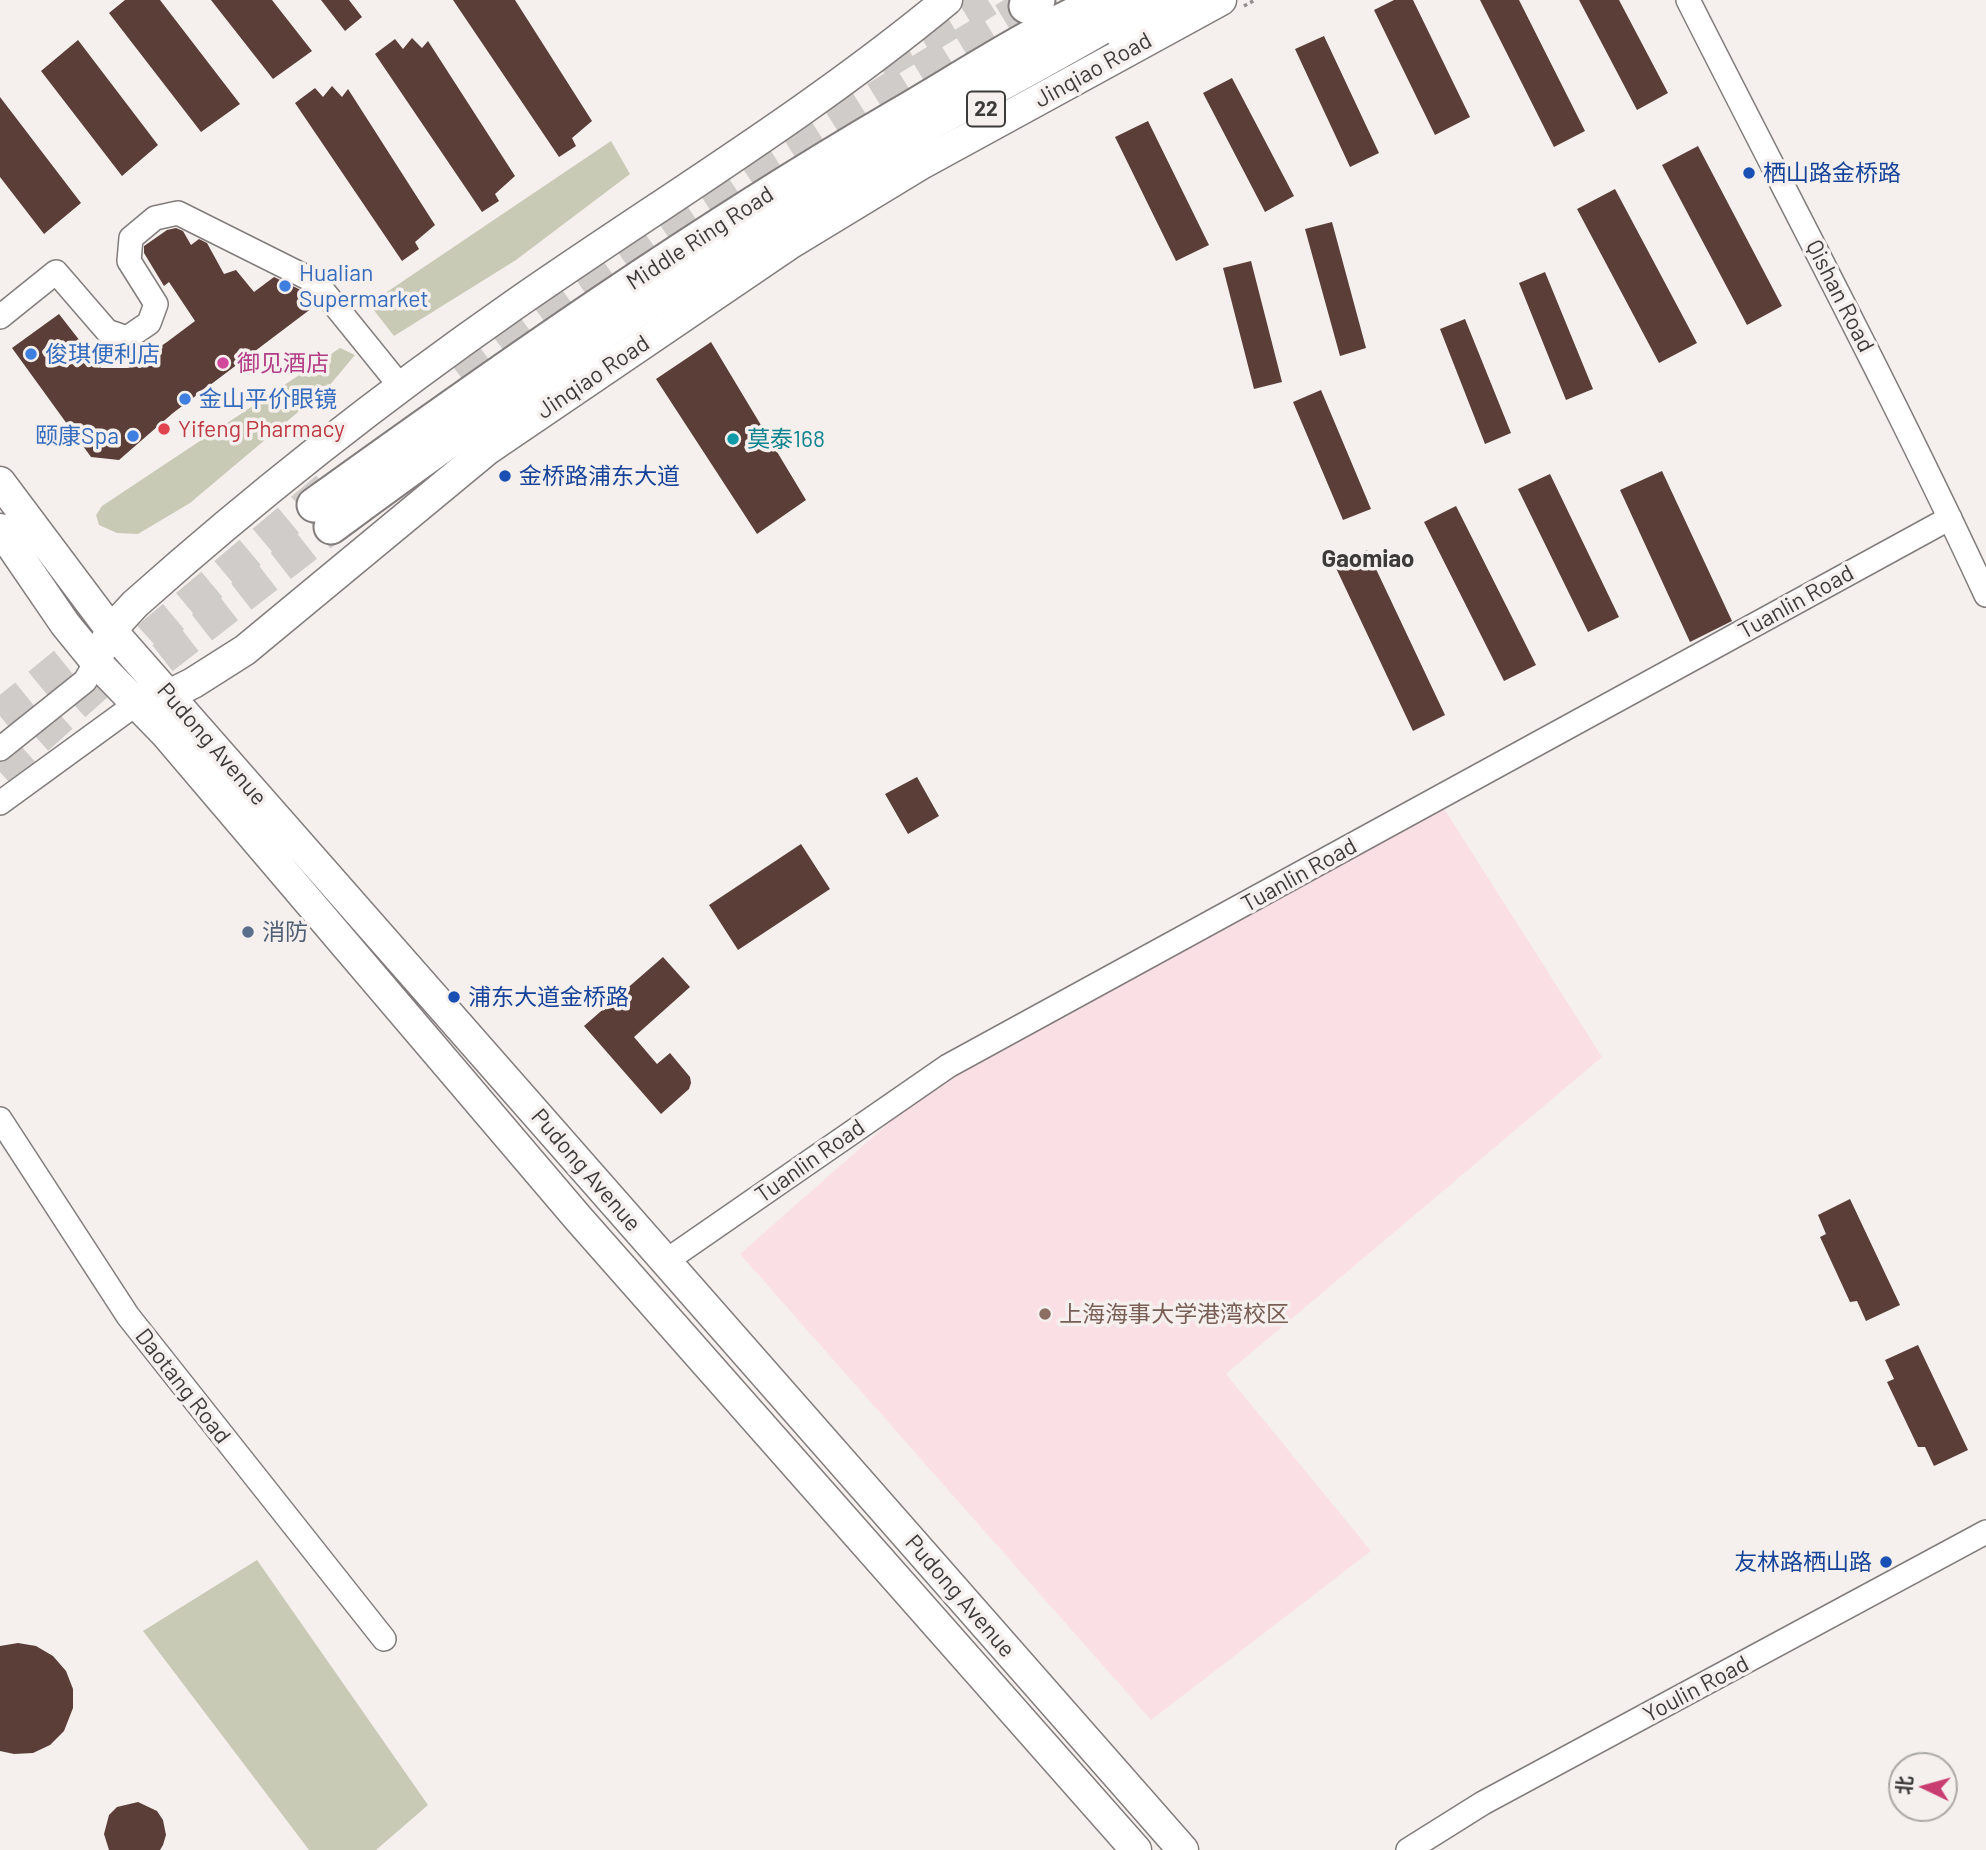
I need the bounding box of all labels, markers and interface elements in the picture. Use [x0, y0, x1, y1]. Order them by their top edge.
street label: Jinqiao Road [1030, 26, 1156, 114]
road number: 22 [967, 92, 1005, 126]
place label: 栖山路金桥路 [1763, 159, 1901, 187]
marker: 栖山路金桥路 [1741, 165, 1757, 181]
street label: Middle Ring Road [621, 180, 779, 296]
street label: Qishan Road [1800, 235, 1880, 357]
place label: Hualian Supermarket [299, 259, 429, 313]
marker: Hualian Supermarket [277, 278, 293, 294]
street label: Jinqiao Road [531, 329, 655, 425]
place label: 俊琪便利店 [45, 340, 160, 368]
marker: 俊琪便利店 [23, 346, 39, 362]
place label: 御见酒店 [237, 349, 329, 377]
marker: 御见酒店 [215, 355, 231, 371]
place label: 金山平价眼镜 [199, 385, 337, 413]
marker: 金山平价眼镜 [177, 391, 193, 407]
place label: Yifeng Pharmacy [178, 415, 345, 443]
marker: Yifeng Pharmacy [156, 421, 172, 437]
place label: 颐康Spa [35, 422, 119, 450]
place label: 莫泰168 [747, 425, 825, 453]
marker: 颐康Spa [125, 428, 141, 444]
marker: 莫泰168 [725, 431, 741, 447]
place label: 金桥路浦东大道 [519, 462, 680, 490]
marker: 金桥路浦东大道 [497, 468, 513, 484]
district label: Gaomiao [1322, 545, 1414, 573]
street label: Tuanlin Road [1734, 559, 1858, 645]
street label: Pudong Avenue [151, 677, 273, 811]
street label: Tuanlin Road [1237, 832, 1361, 918]
place label: 消防 [262, 918, 308, 946]
marker: 消防 [240, 924, 256, 940]
place label: 浦东大道金桥路 [468, 983, 629, 1011]
marker: 浦东大道金桥路 [446, 989, 462, 1005]
street label: Pudong Avenue [525, 1103, 647, 1237]
street label: Tuanlin Road [750, 1113, 870, 1209]
place label: 上海海事大学港湾校区 [1059, 1300, 1289, 1328]
marker: 上海海事大学港湾校区 [1037, 1306, 1053, 1322]
street label: Daotang Road [129, 1323, 237, 1449]
street label: Pudong Avenue [899, 1529, 1021, 1663]
place label: 友林路栖山路 [1734, 1548, 1872, 1576]
marker: 友林路栖山路 [1878, 1554, 1894, 1570]
street label: Youlin Road [1639, 1650, 1753, 1728]
north arrow [1888, 1752, 1958, 1822]
text: 北 [1891, 1775, 1916, 1796]

